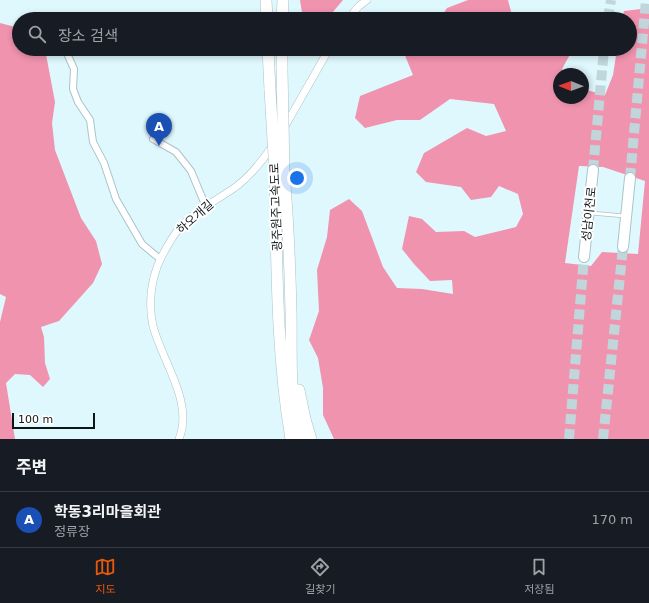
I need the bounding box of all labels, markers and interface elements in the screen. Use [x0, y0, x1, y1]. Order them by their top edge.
search box [12, 12, 637, 56]
icon: search [26, 23, 48, 45]
text: 장소 검색 [58, 27, 118, 45]
north arrow [553, 68, 589, 104]
pin: A [146, 113, 172, 146]
street label: 광주원주고속도로 [267, 163, 285, 251]
your location [287, 168, 307, 188]
street label: 성남이천로 [579, 186, 599, 242]
street label: 하오개길 [174, 197, 216, 237]
scale bar [12, 411, 95, 430]
text: 100 m [18, 413, 53, 426]
text: 주변 [16, 457, 47, 477]
text: 학동3리마을회관 [54, 503, 161, 521]
text: A [24, 512, 34, 527]
text: 170 m [591, 512, 633, 527]
text: 정류장 [54, 524, 90, 539]
tab: 지도 [94, 556, 116, 596]
tab: 길찾기 [305, 556, 336, 596]
tab: 저장됨 [524, 556, 555, 596]

